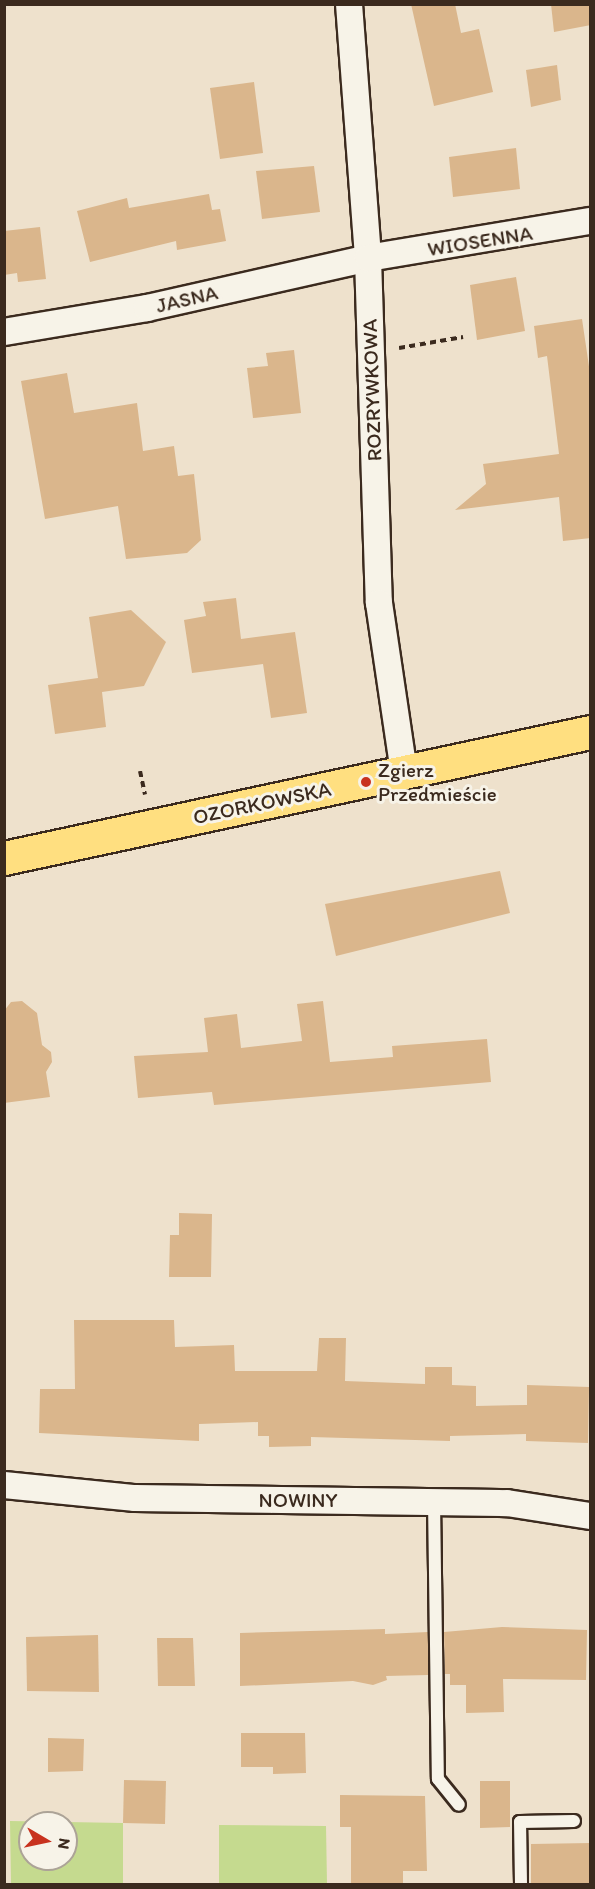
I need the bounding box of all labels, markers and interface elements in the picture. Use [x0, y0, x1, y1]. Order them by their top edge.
street label: WIOSENNA [426, 220, 534, 262]
street label: JASNA [154, 280, 220, 318]
street label: ROZRYWKOWA [357, 318, 387, 462]
place label: Zgierz Przedmieście [378, 757, 497, 807]
marker: Zgierz Przedmieście [359, 775, 373, 789]
street label: OZORKOWSKA [191, 776, 333, 830]
street label: NOWINY [259, 1487, 337, 1513]
north arrow [18, 1811, 78, 1871]
text: N [54, 1837, 75, 1850]

